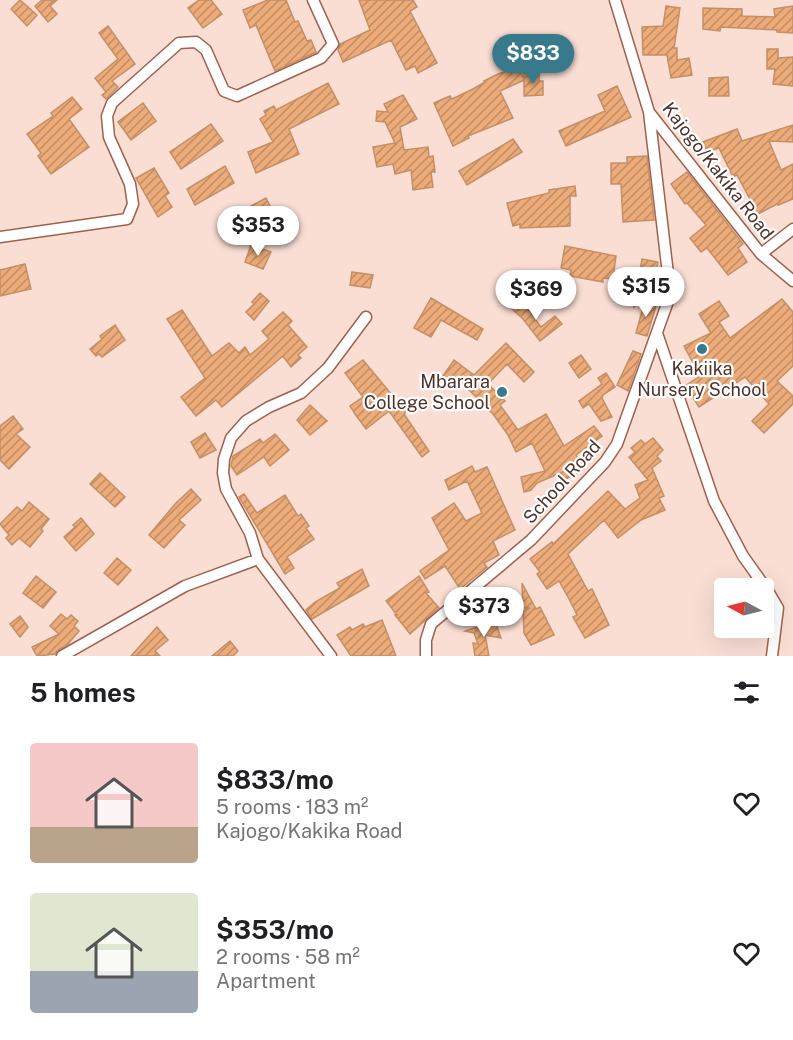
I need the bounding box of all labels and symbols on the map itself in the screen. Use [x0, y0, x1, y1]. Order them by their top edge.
pin: $833 [497, 34, 569, 85]
street label: Kajogo/Kakika Road [658, 98, 778, 243]
pin: $353 [222, 206, 294, 257]
pin: $315 [610, 267, 682, 318]
pin: $369 [500, 270, 572, 321]
marker: Kakiika Nursery School [695, 342, 709, 356]
place label: Kakiika Nursery School [637, 358, 767, 400]
place label: Mbarara College School [364, 371, 490, 413]
marker: Mbarara College School [495, 385, 509, 399]
street label: School Road [519, 436, 605, 528]
north arrow [714, 578, 774, 638]
pin: $373 [448, 587, 520, 638]

